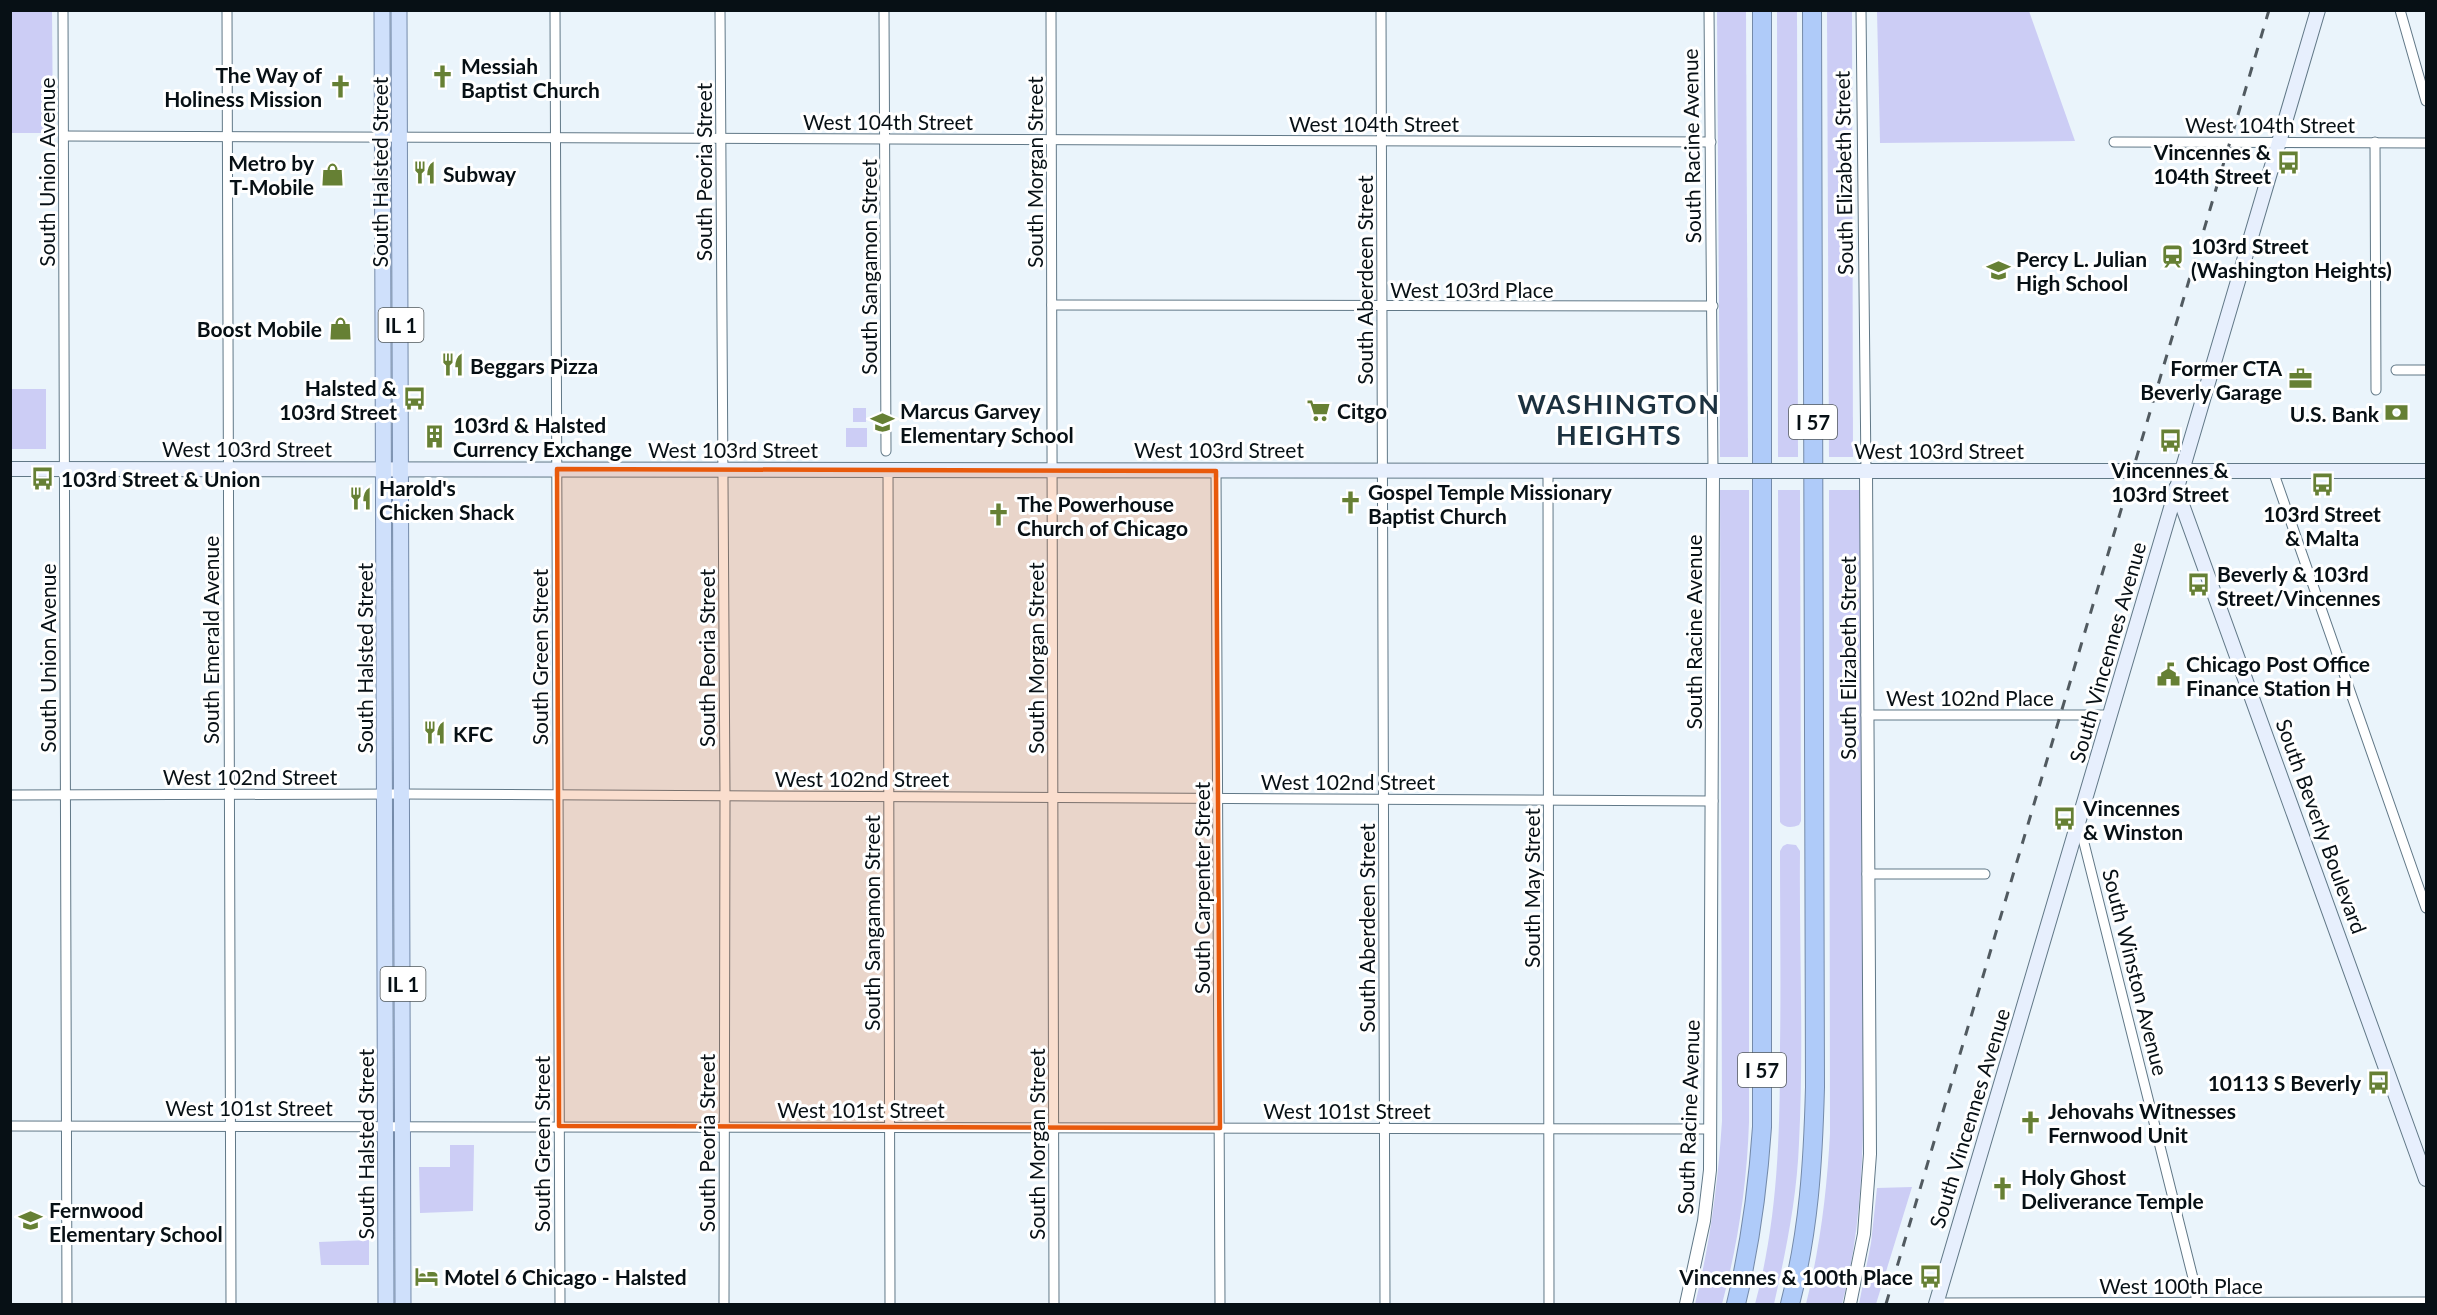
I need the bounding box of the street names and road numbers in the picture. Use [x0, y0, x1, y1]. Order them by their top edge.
street label: South Racine Avenue [1677, 48, 1705, 244]
street label: South Elizabeth Street [1829, 70, 1857, 275]
street label: South Halsted Street [367, 76, 392, 267]
street label: South Morgan Street [1022, 76, 1047, 268]
street label: South Union Avenue [34, 77, 59, 267]
street label: South Peoria Street [691, 82, 716, 261]
street label: West 104th Street [803, 109, 974, 134]
street label: West 104th Street [1289, 111, 1460, 136]
street label: West 104th Street [2185, 112, 2356, 137]
street label: South Sangamon Street [856, 159, 881, 375]
street label: South Aberdeen Street [1352, 175, 1377, 385]
street label: West 103rd Place [1390, 277, 1554, 302]
road number: IL 1 [378, 308, 424, 342]
road number: I 57 [1789, 405, 1837, 439]
street label: West 103rd Street [162, 436, 332, 461]
street label: West 103rd Street [648, 437, 818, 462]
street label: West 103rd Street [1134, 437, 1304, 462]
street label: West 103rd Street [1854, 438, 2024, 463]
street label: South Racine Avenue [1681, 534, 1706, 730]
street label: South Emerald Avenue [198, 536, 223, 744]
street label: South Vincennes Avenue [2063, 539, 2151, 765]
street label: South Elizabeth Street [1835, 555, 1860, 760]
street label: South Halsted Street [352, 562, 377, 753]
street label: South Morgan Street [1023, 562, 1048, 754]
street label: South Union Avenue [35, 563, 60, 753]
street label: South Green Street [527, 568, 552, 745]
street label: South Peoria Street [694, 568, 719, 747]
street label: West 102nd Place [1886, 685, 2054, 710]
street label: South Beverly Boulevard [2271, 715, 2373, 937]
street label: West 102nd Street [163, 764, 338, 789]
street label: West 102nd Street [775, 766, 950, 791]
street label: West 102nd Street [1261, 769, 1436, 794]
street label: South Carpenter Street [1189, 781, 1214, 994]
street label: South May Street [1519, 808, 1544, 968]
street label: South Sangamon Street [859, 815, 884, 1031]
street label: South Aberdeen Street [1354, 823, 1379, 1033]
street label: South Winston Avenue [2098, 866, 2174, 1078]
road number: IL 1 [380, 967, 426, 1001]
street label: South Vincennes Avenue [1924, 1005, 2014, 1231]
street label: South Racine Avenue [1672, 1019, 1704, 1215]
street label: South Halsted Street [353, 1048, 378, 1239]
street label: South Morgan Street [1024, 1048, 1049, 1240]
street label: South Peoria Street [694, 1053, 719, 1232]
road number: I 57 [1738, 1053, 1786, 1087]
street label: South Green Street [529, 1055, 554, 1232]
street label: West 101st Street [165, 1095, 333, 1120]
street label: West 101st Street [777, 1097, 945, 1122]
street label: West 101st Street [1263, 1098, 1431, 1123]
street label: West 100th Place [2099, 1273, 2263, 1298]

